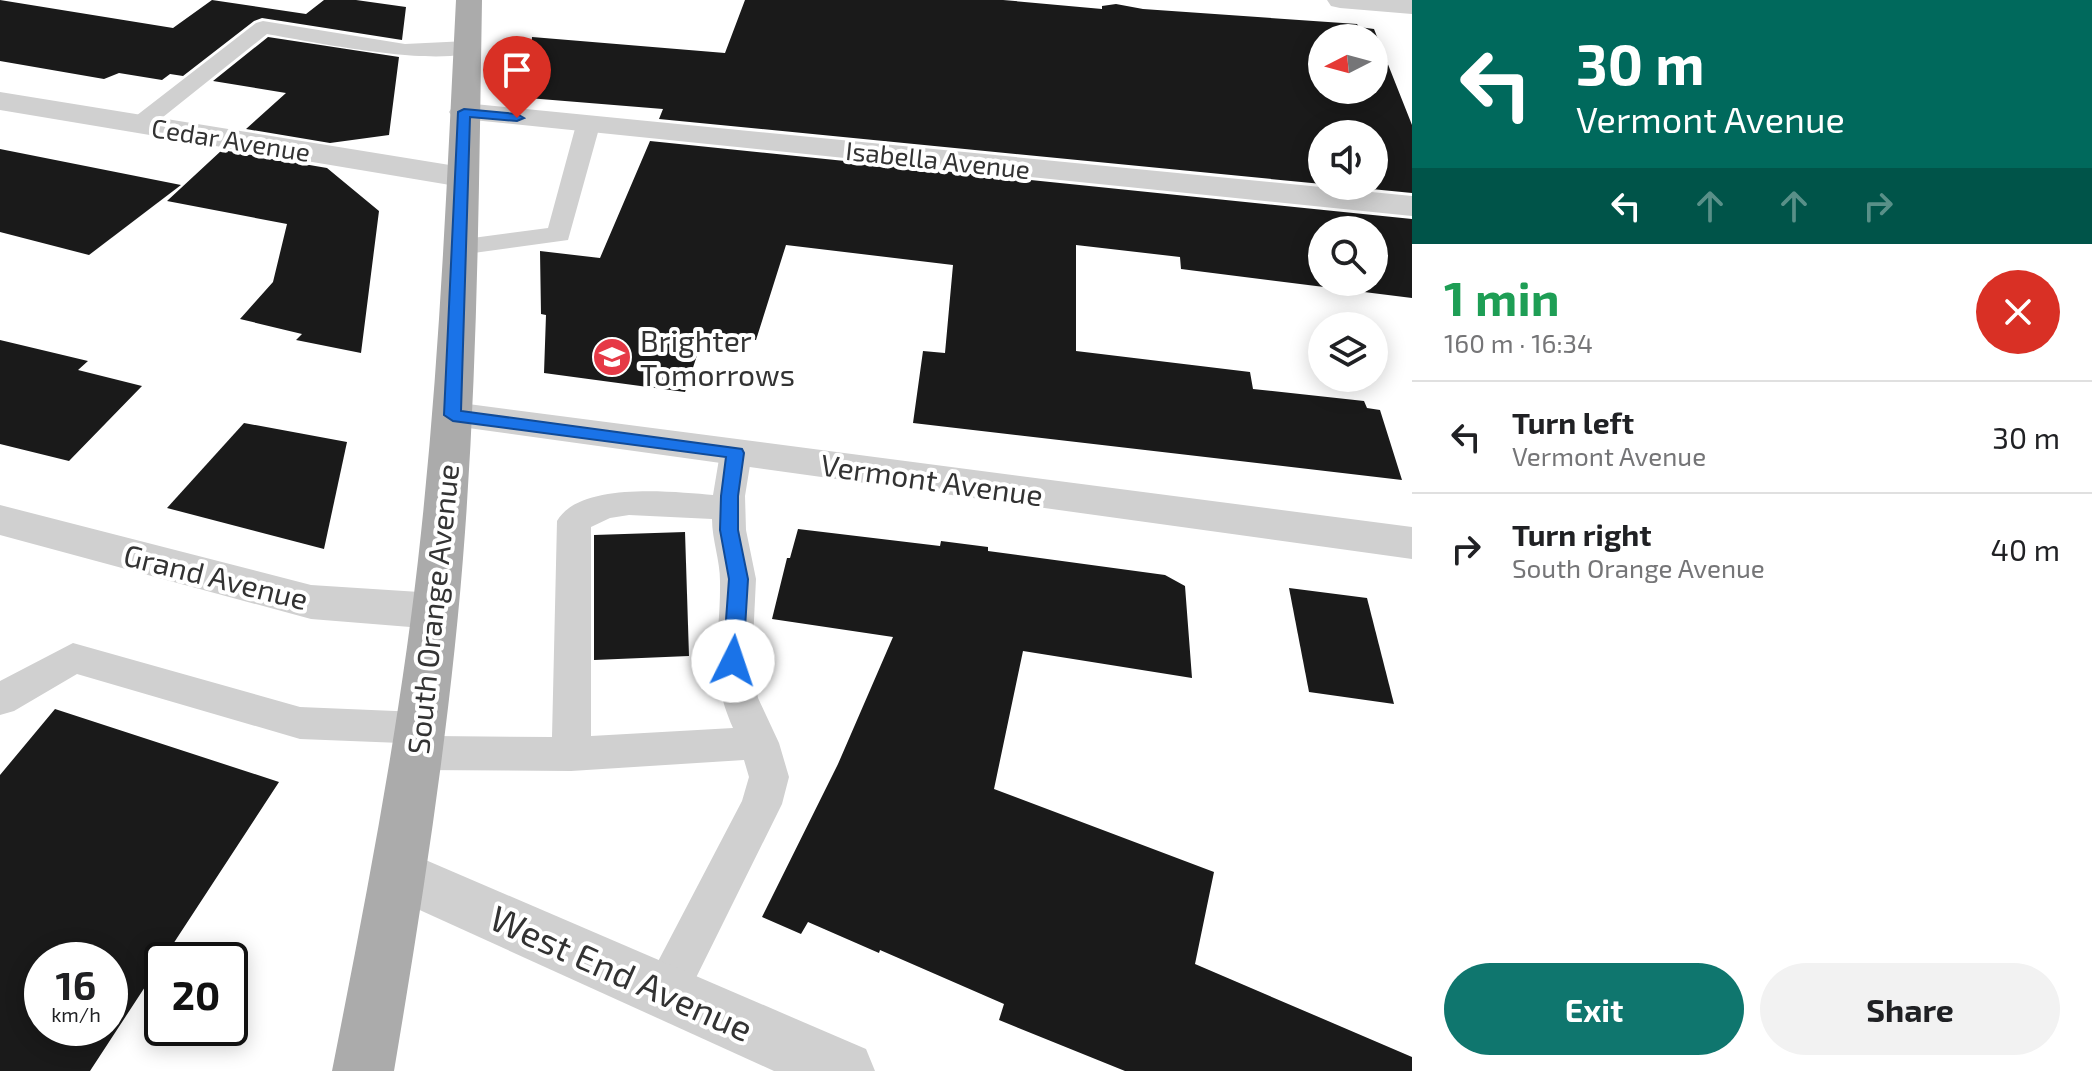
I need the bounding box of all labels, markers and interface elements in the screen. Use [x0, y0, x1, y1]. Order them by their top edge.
north arrow [1308, 24, 1388, 104]
map controls [1308, 24, 1388, 392]
text: 30 m [1576, 29, 1705, 96]
icon: left [1444, 32, 1548, 136]
pin [483, 36, 551, 118]
icon: arrive [495, 48, 539, 92]
text: Vermont Avenue [1576, 97, 1845, 140]
street label: Cedar Avenue [149, 111, 313, 167]
button: sound [1308, 120, 1388, 200]
street label: Isabella Avenue [844, 134, 1032, 184]
icon: left [1604, 184, 1648, 228]
icon: ahead [1688, 184, 1732, 228]
icon: ahead [1772, 184, 1816, 228]
icon: right [1856, 184, 1900, 228]
button: search [1308, 216, 1388, 296]
text: 1 min [1444, 268, 1560, 326]
button: close [1976, 270, 2060, 354]
button: layers [1308, 312, 1388, 392]
place label: Brighter Tomorrows [640, 322, 795, 392]
text: 160 m · 16:34 [1444, 327, 1593, 358]
school or university icon: Brighter Tomorrows [591, 336, 633, 378]
text: Turn left [1512, 404, 1634, 440]
icon: left [1444, 415, 1488, 459]
text: 30 m [1992, 419, 2060, 455]
text: Vermont Avenue [1512, 440, 1706, 471]
street label: Vermont Avenue [819, 446, 1045, 512]
street label: South Orange Avenue [399, 462, 465, 756]
text: Turn right [1512, 516, 1652, 552]
icon: right [1444, 527, 1488, 571]
text: 40 m [1990, 531, 2060, 567]
street label: Grand Avenue [120, 536, 312, 616]
text: South Orange Avenue [1512, 552, 1765, 583]
position arrow [691, 619, 775, 703]
street label: West End Avenue [484, 895, 760, 1049]
speed limit sign: 20 [144, 942, 248, 1046]
text: 16 [56, 960, 96, 1008]
button: Exit [1444, 963, 1744, 1055]
button: Share [1760, 963, 2060, 1055]
text: km/h [51, 1002, 101, 1026]

